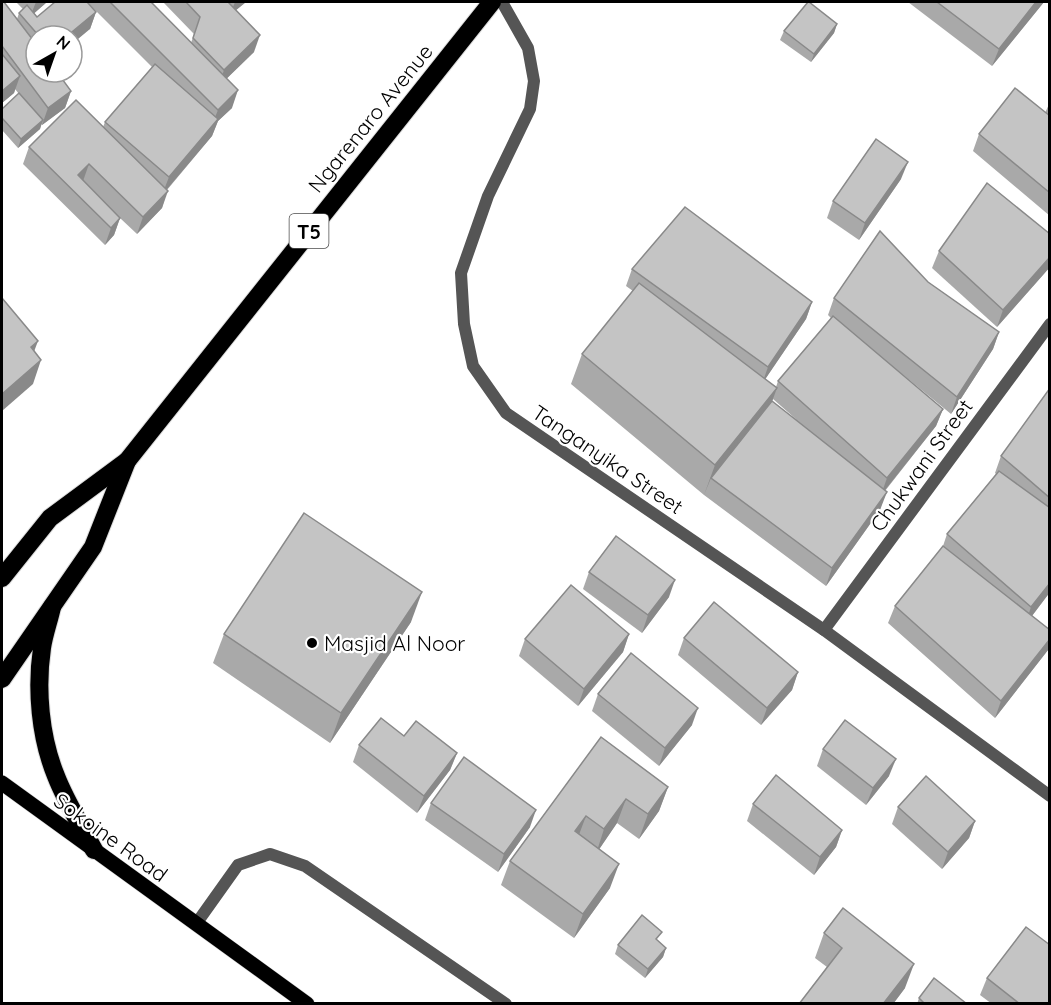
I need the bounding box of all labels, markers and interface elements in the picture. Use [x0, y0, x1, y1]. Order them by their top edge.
north arrow [24, 24, 84, 84]
text: N [53, 31, 75, 54]
street label: Ngarenaro Avenue [302, 39, 438, 197]
road number: T5 [290, 214, 328, 248]
street label: Chukwani Street [864, 394, 978, 536]
street label: Tanganyika Street [528, 399, 688, 519]
place label: Masjid Al Noor [324, 630, 465, 656]
marker: Masjid Al Noor [305, 636, 319, 650]
street label: Sokoine Road [49, 787, 173, 887]

